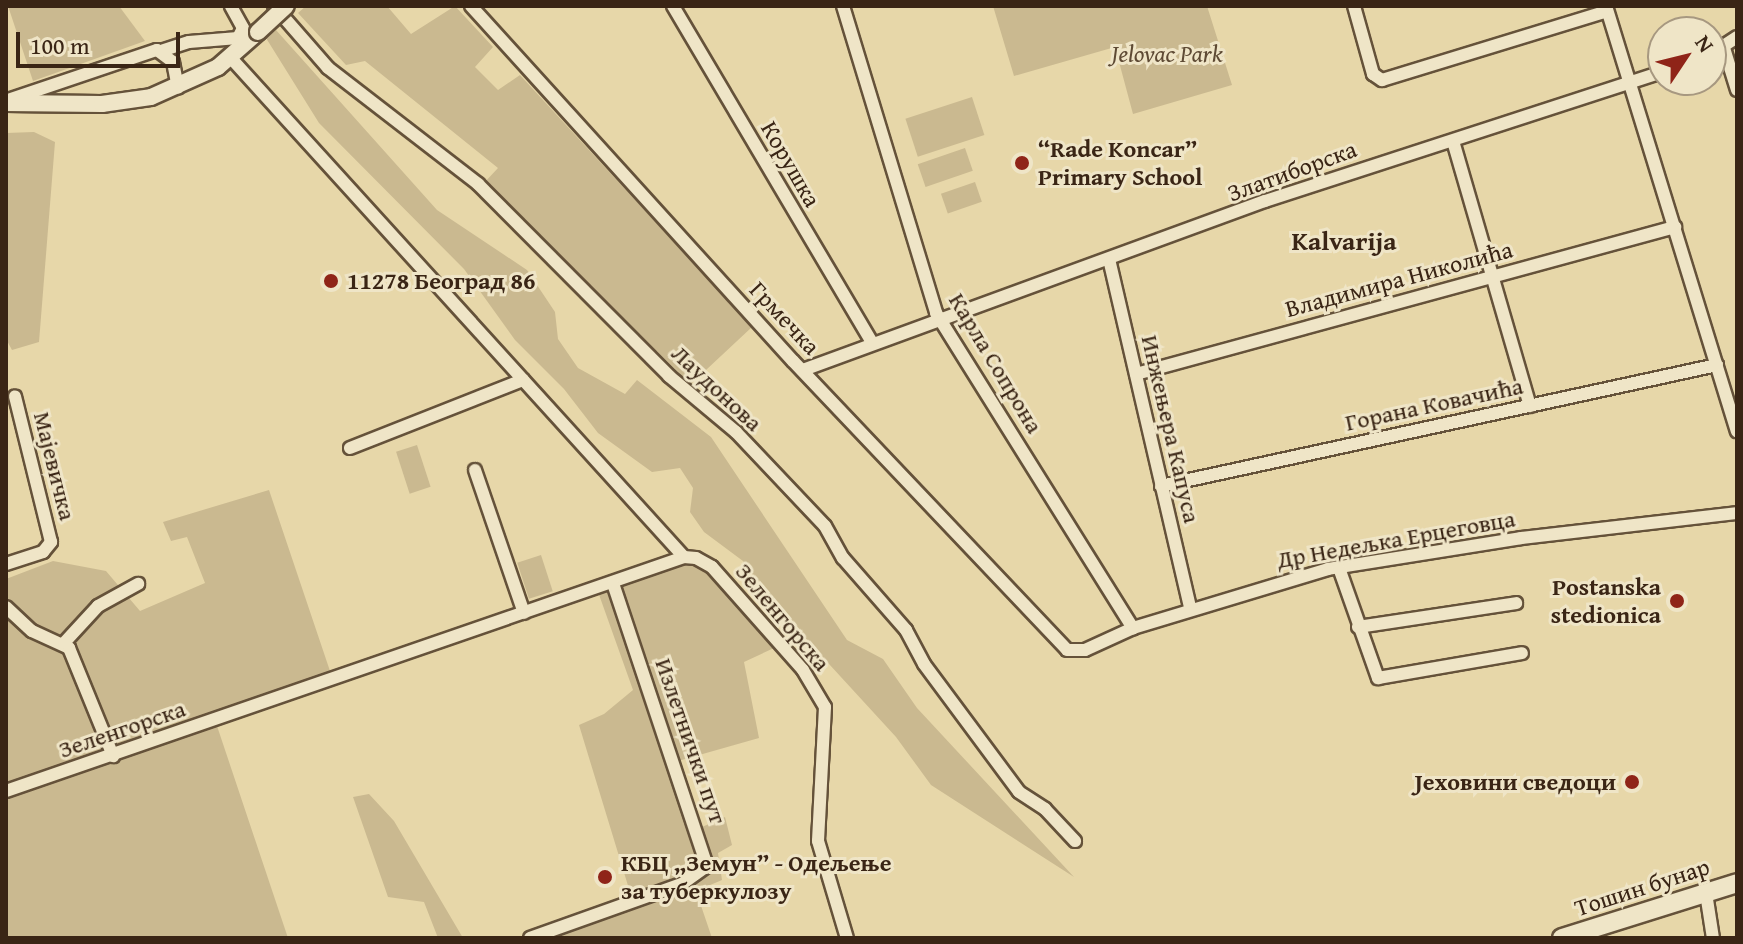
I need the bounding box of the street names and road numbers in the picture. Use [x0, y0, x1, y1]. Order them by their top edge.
street label: Корушка [755, 116, 827, 212]
street label: Златиборска [1224, 134, 1360, 208]
street label: Владимира Николића [1282, 235, 1516, 323]
street label: Грмечка [744, 275, 826, 361]
street label: Карла Сопрона [943, 288, 1049, 438]
street label: Инжењера Капуса [1135, 332, 1207, 526]
street label: Лаудонова [666, 339, 768, 437]
street label: Горана Ковачића [1342, 371, 1526, 437]
street label: Мајевичка [28, 409, 82, 523]
street label: Др Недељка Ерцеговца [1275, 504, 1517, 574]
street label: Зеленгорска [730, 557, 836, 677]
street label: Излетнички пут [649, 654, 733, 828]
street label: Зеленгорска [55, 694, 189, 764]
street label: Тошин бунар [1571, 852, 1713, 922]

